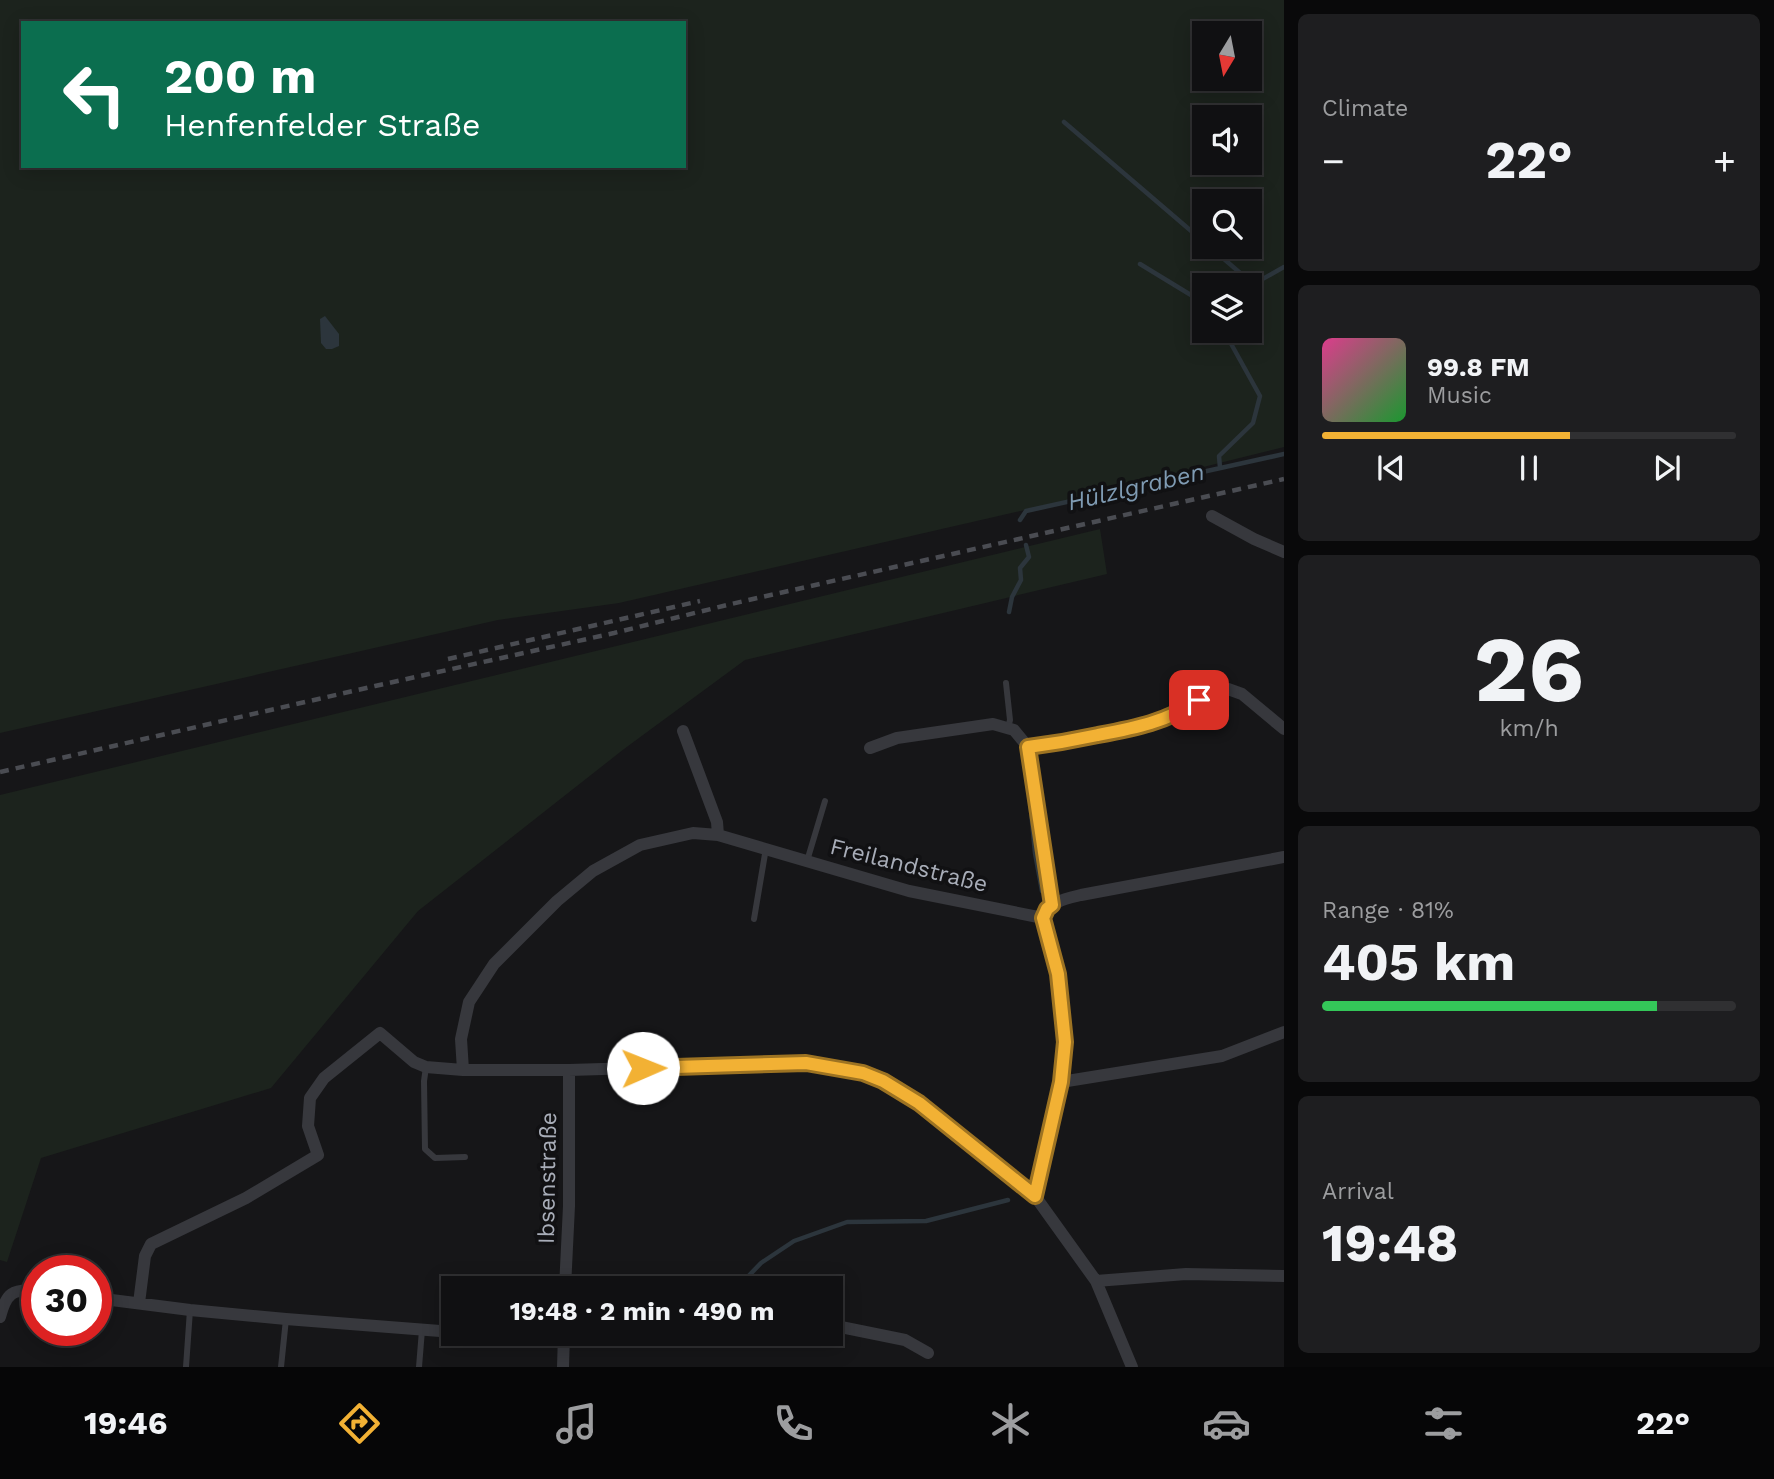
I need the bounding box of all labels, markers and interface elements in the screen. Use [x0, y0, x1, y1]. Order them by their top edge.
north arrow [1192, 21, 1262, 91]
map controls [1192, 21, 1262, 343]
text: 200 m [164, 47, 316, 105]
icon: left [49, 49, 140, 140]
text: Climate [1322, 95, 1408, 122]
button: sound [1192, 105, 1262, 175]
text: Henfenfelder Straße [164, 106, 480, 144]
text: 22° [1485, 130, 1573, 191]
text: − [1322, 139, 1345, 183]
text: + [1713, 139, 1736, 183]
button: search [1192, 189, 1262, 259]
button: layers [1192, 273, 1262, 343]
text: 99.8 FM [1427, 352, 1530, 382]
text: Music [1427, 382, 1492, 409]
icon: previous [1372, 449, 1410, 487]
icon: pause [1510, 449, 1548, 487]
icon: next [1648, 449, 1686, 487]
water label: Hülzlgraben [1065, 458, 1207, 516]
text: 26 [1474, 616, 1584, 723]
pin [1169, 670, 1229, 730]
icon: arrive [1180, 681, 1218, 719]
text: km/h [1499, 715, 1559, 742]
street label: Freilandstraße [827, 833, 991, 898]
text: Range · 81% [1322, 897, 1454, 924]
text: 405 km [1322, 932, 1515, 993]
position arrow [606, 1031, 680, 1105]
street label: Ibsenstraße [533, 1112, 562, 1244]
text: Arrival [1322, 1178, 1394, 1205]
text: 19:48 [1322, 1213, 1458, 1274]
speed limit sign: 30 [21, 1255, 112, 1346]
text: 19:48 · 2 min · 490 m [510, 1296, 774, 1326]
icon: directions [335, 1399, 384, 1448]
icon: music [552, 1399, 601, 1448]
icon: phone [769, 1399, 818, 1448]
icon: climate [986, 1399, 1035, 1448]
icon: car [1202, 1399, 1251, 1448]
icon: filters [1419, 1399, 1468, 1448]
text: 19:46 [84, 1404, 167, 1442]
text: 22° [1636, 1404, 1690, 1442]

